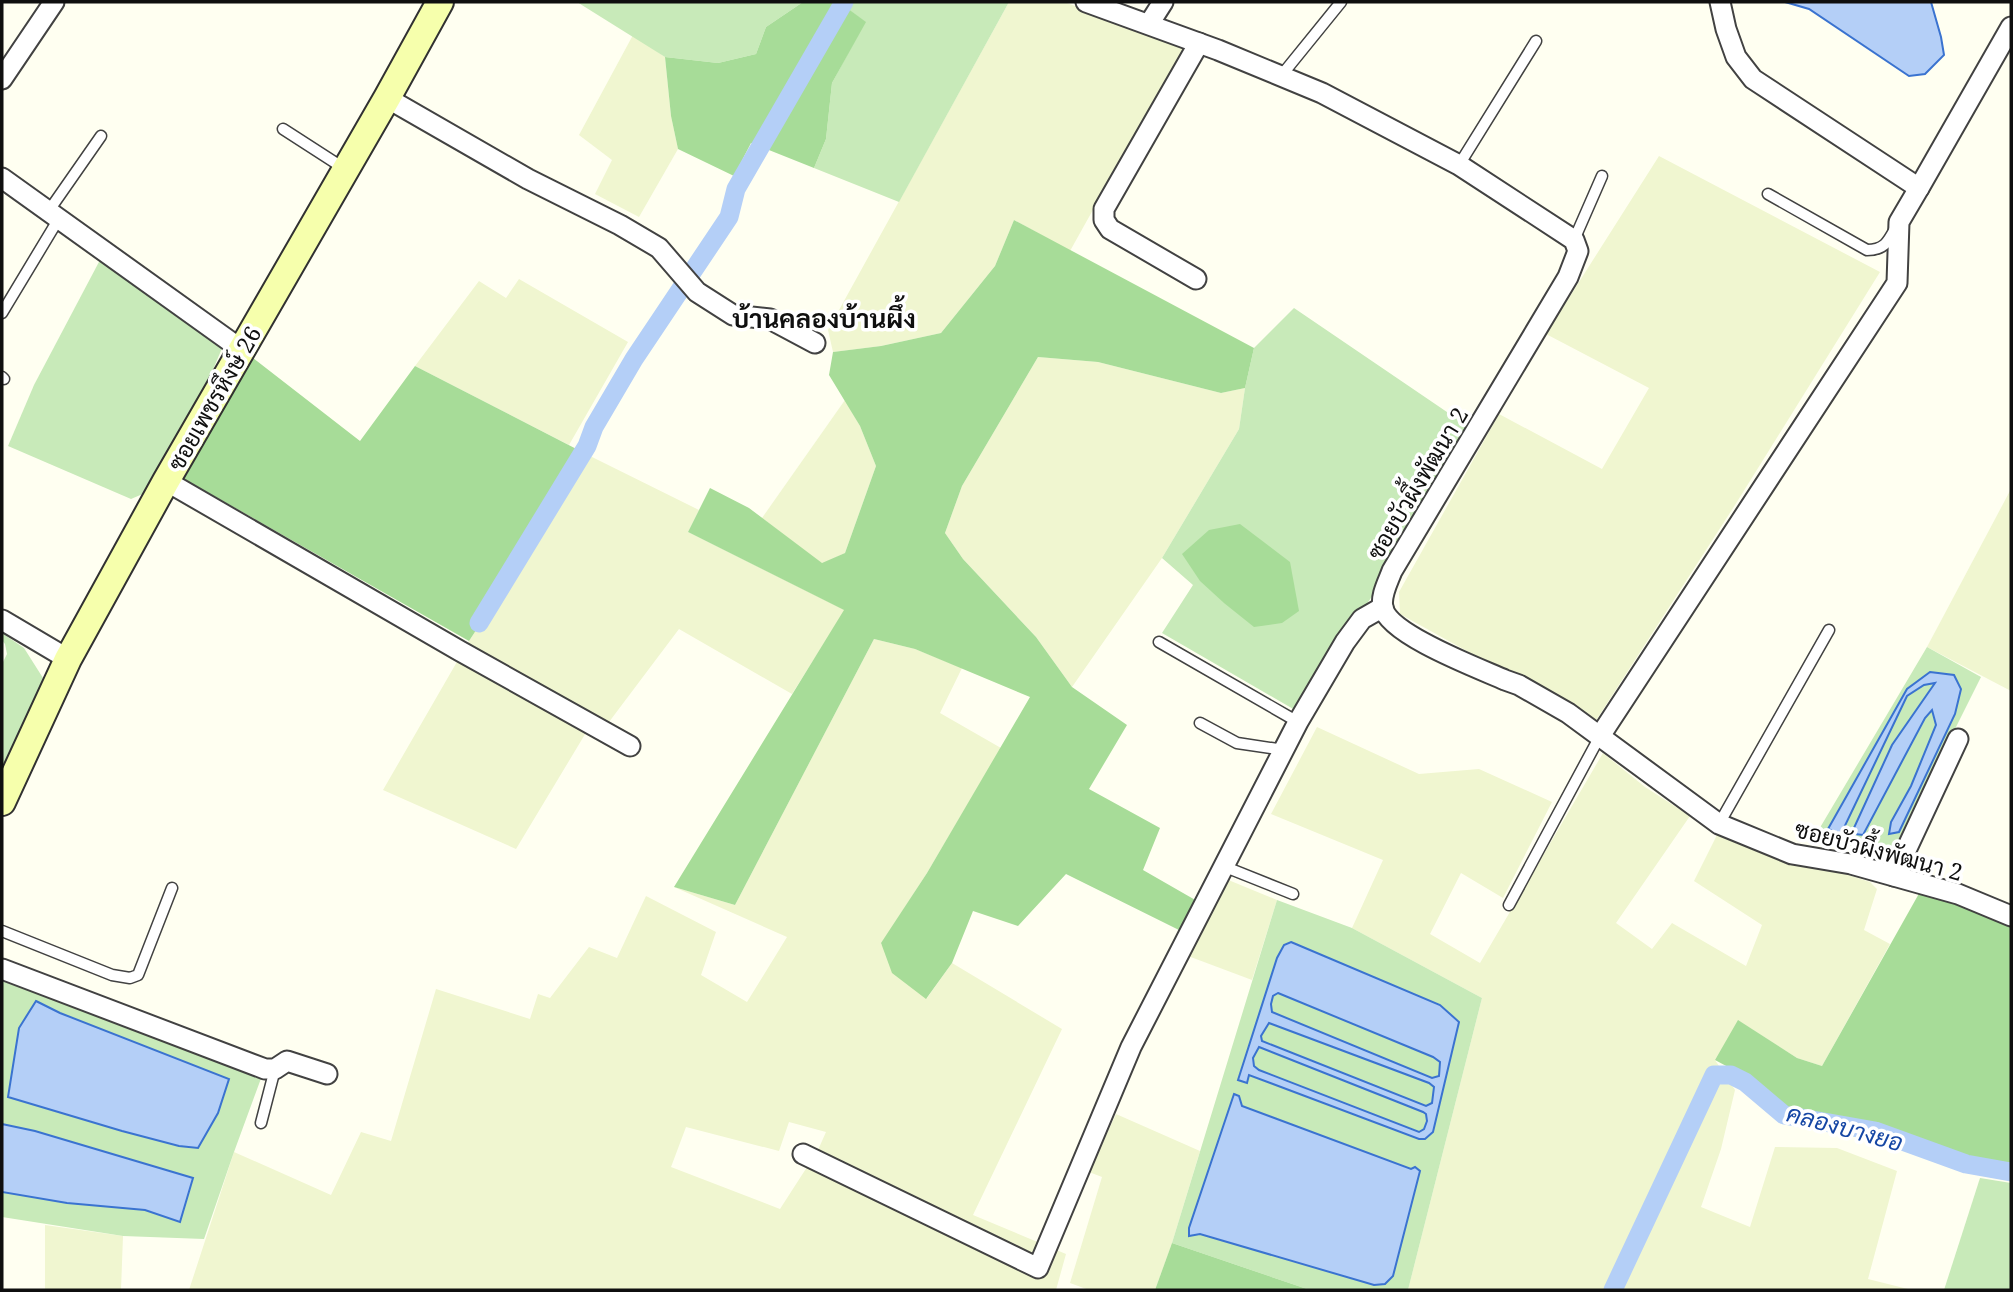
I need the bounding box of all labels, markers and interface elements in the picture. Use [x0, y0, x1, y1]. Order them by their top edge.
district label: บ้านคลองบ้านผึ้ง [732, 294, 916, 336]
street label: ซอยเพชรหึงษ์ 26 [160, 320, 268, 476]
street label: ซอยบัวผึ้งพัฒนา 2 [1355, 398, 1475, 565]
street label: ซอยบัวผึ้งพัฒนา 2 [1792, 808, 1968, 888]
water label: คลองบางยอ [1783, 1096, 1907, 1158]

